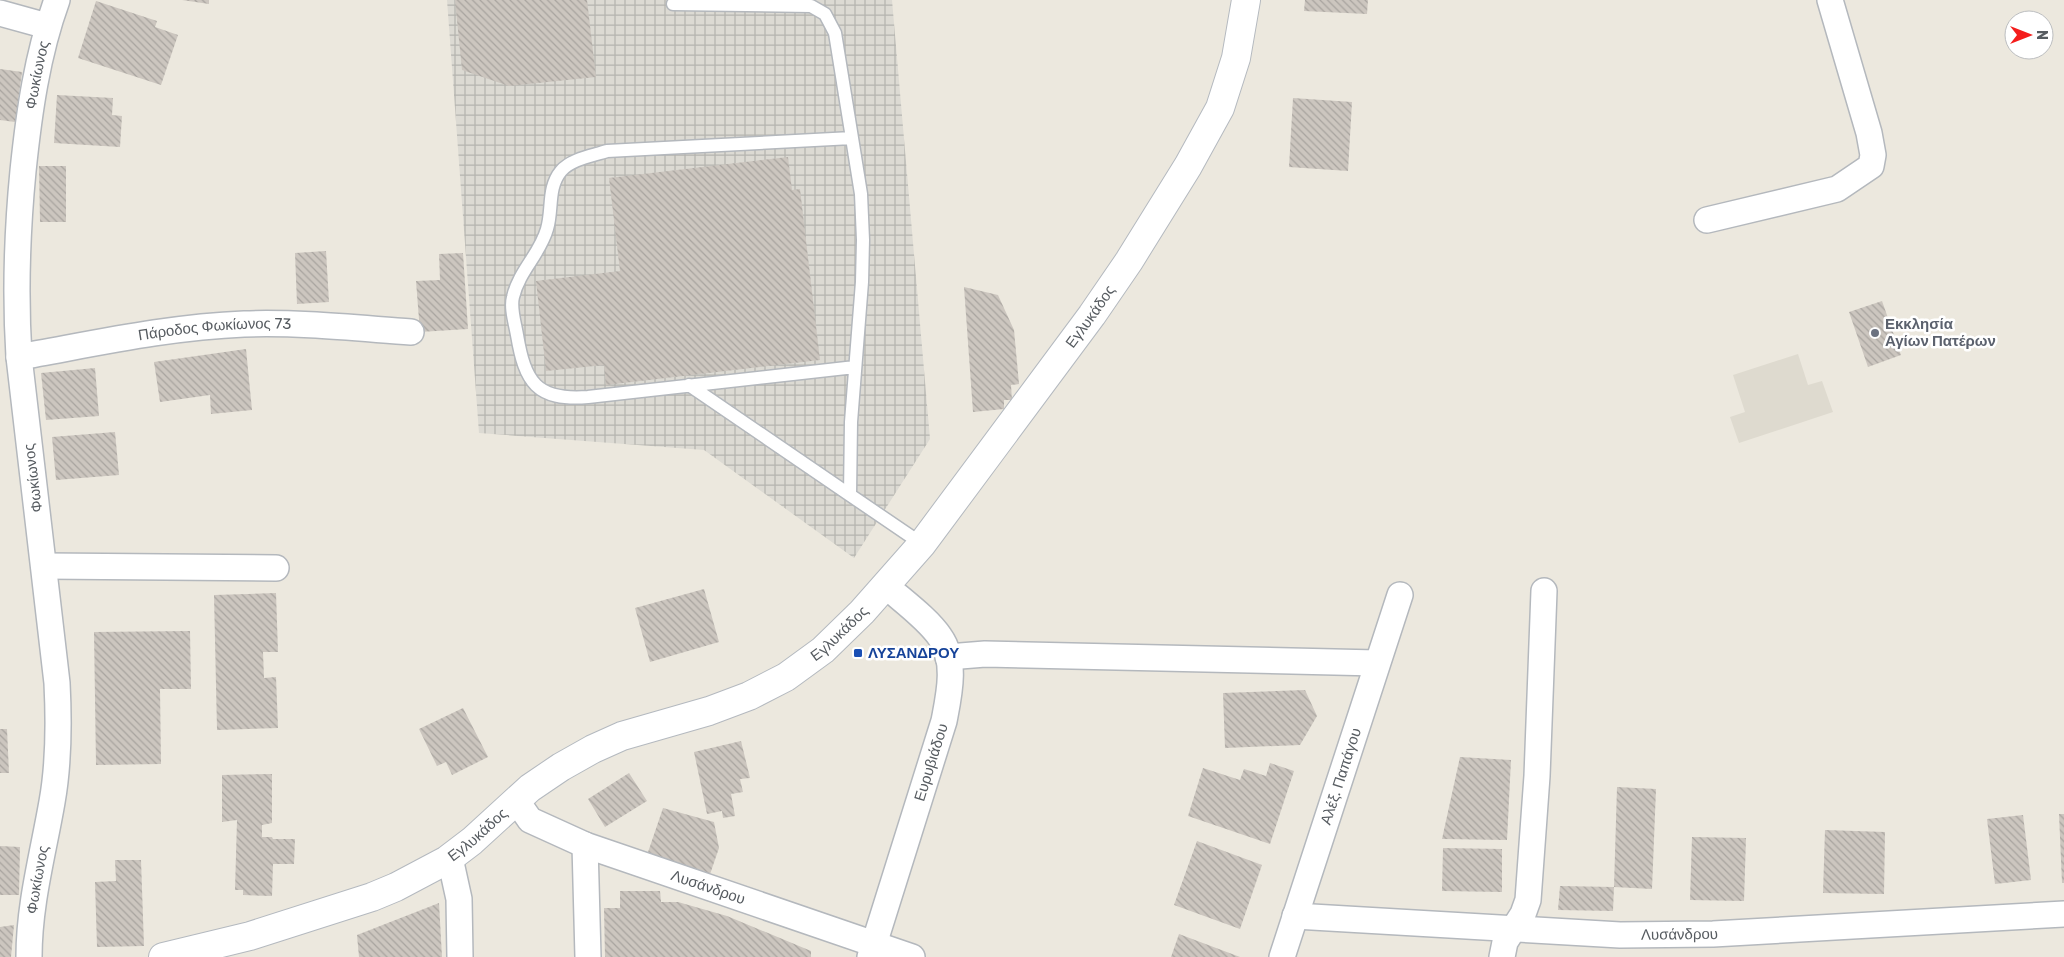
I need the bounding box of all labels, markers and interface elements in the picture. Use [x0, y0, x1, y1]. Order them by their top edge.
north arrow [2004, 10, 2054, 60]
text: N [2033, 30, 2050, 40]
street label: Φωκίωνος [22, 39, 53, 110]
street label: Εγλυκάδος [1062, 282, 1119, 351]
street label: Πάροδος Φωκίωνος 73 [137, 315, 292, 344]
place label: Εκκλησία Αγίων Πατέρων [1885, 315, 1996, 350]
marker: Εκκλησία Αγίων Πατέρων [1869, 327, 1881, 339]
street label: Φωκίωνος [20, 443, 46, 513]
street label: Εγλυκάδος [807, 602, 872, 665]
place label: ΛΥΣΑΝΔΡΟΥ [868, 644, 959, 662]
marker: ΛΥΣΑΝΔΡΟΥ [852, 647, 864, 659]
street label: Ευρυβιάδου [910, 721, 952, 803]
street label: Αλέξ. Παπάγου [1317, 726, 1365, 827]
street label: Εγλυκάδος [444, 804, 511, 865]
street label: Φωκίωνος [23, 844, 52, 915]
street label: Λυσάνδρου [669, 866, 748, 908]
street label: Λυσάνδρου [1641, 925, 1719, 944]

